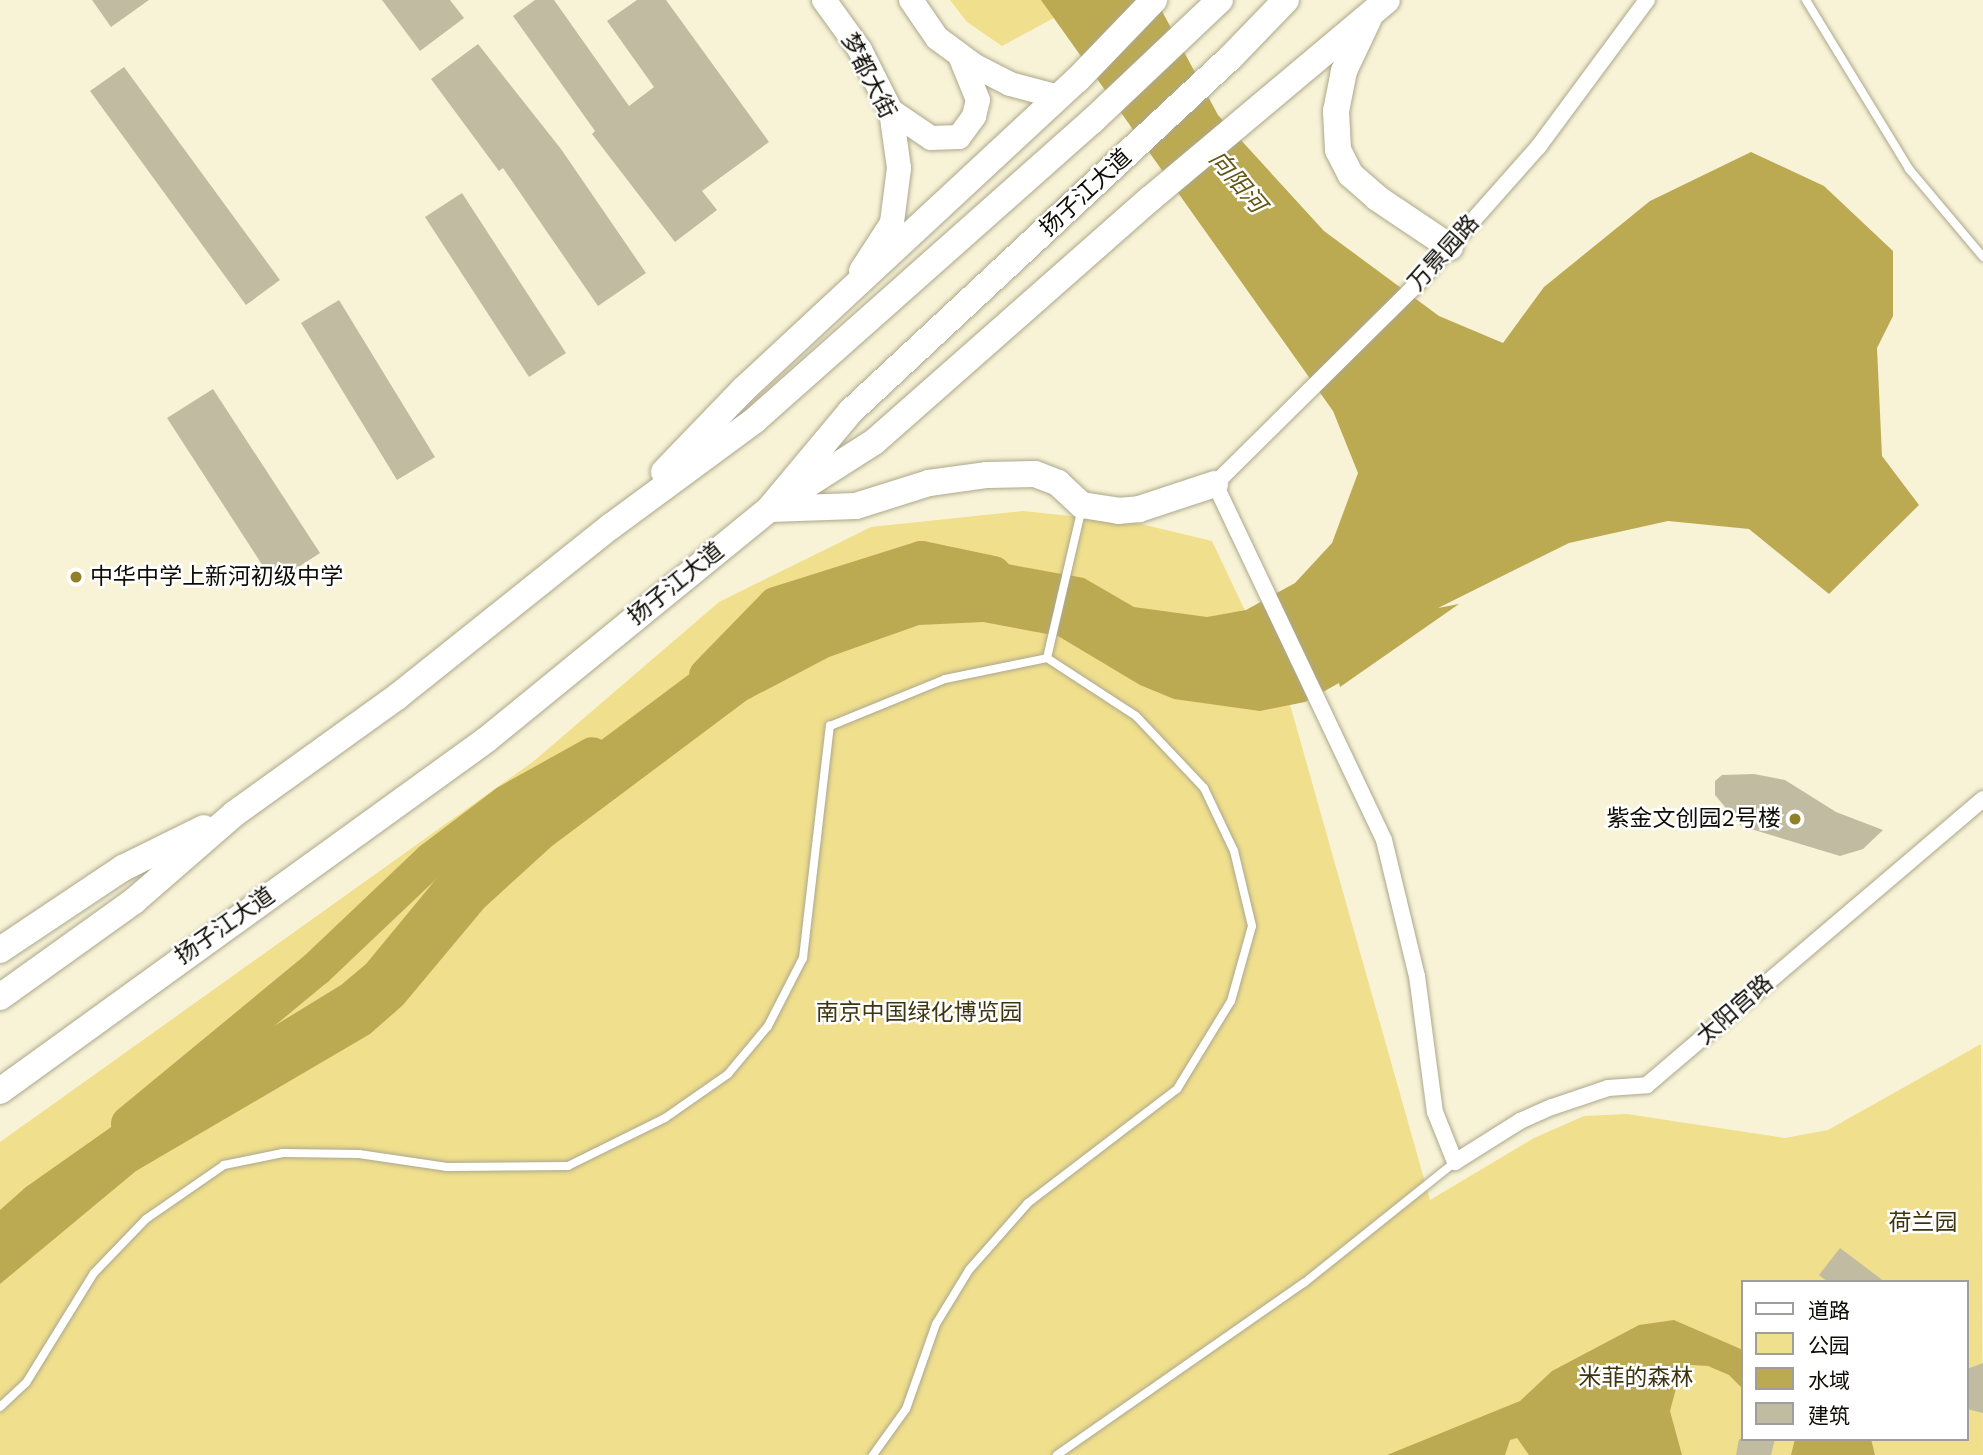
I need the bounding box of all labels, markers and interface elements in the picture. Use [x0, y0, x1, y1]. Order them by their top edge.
street label: 梦都大街 [835, 29, 901, 123]
street label: 扬子江大道 [1035, 144, 1137, 242]
water label: 向阳河 [1203, 145, 1271, 219]
street label: 万景园路 [1403, 210, 1485, 296]
street label: 扬子江大道 [623, 537, 729, 631]
place label: 中华中学上新河初级中学 [90, 563, 343, 591]
marker: 中华中学上新河初级中学 [68, 569, 84, 585]
place label: 紫金文创园2号楼 [1607, 805, 1781, 833]
marker: 紫金文创园2号楼 [1787, 811, 1803, 827]
street label: 扬子江大道 [170, 882, 280, 970]
street label: 太阳宫路 [1691, 969, 1779, 1051]
park label: 南京中国绿化博览园 [816, 999, 1022, 1027]
park label: 荷兰园 [1889, 1209, 1957, 1237]
legend [1742, 1280, 1969, 1441]
text: 道路 [1808, 1298, 1850, 1323]
text: 公园 [1808, 1333, 1850, 1358]
park label: 米菲的森林 [1579, 1364, 1693, 1392]
text: 水域 [1808, 1368, 1850, 1393]
text: 建筑 [1808, 1403, 1850, 1428]

